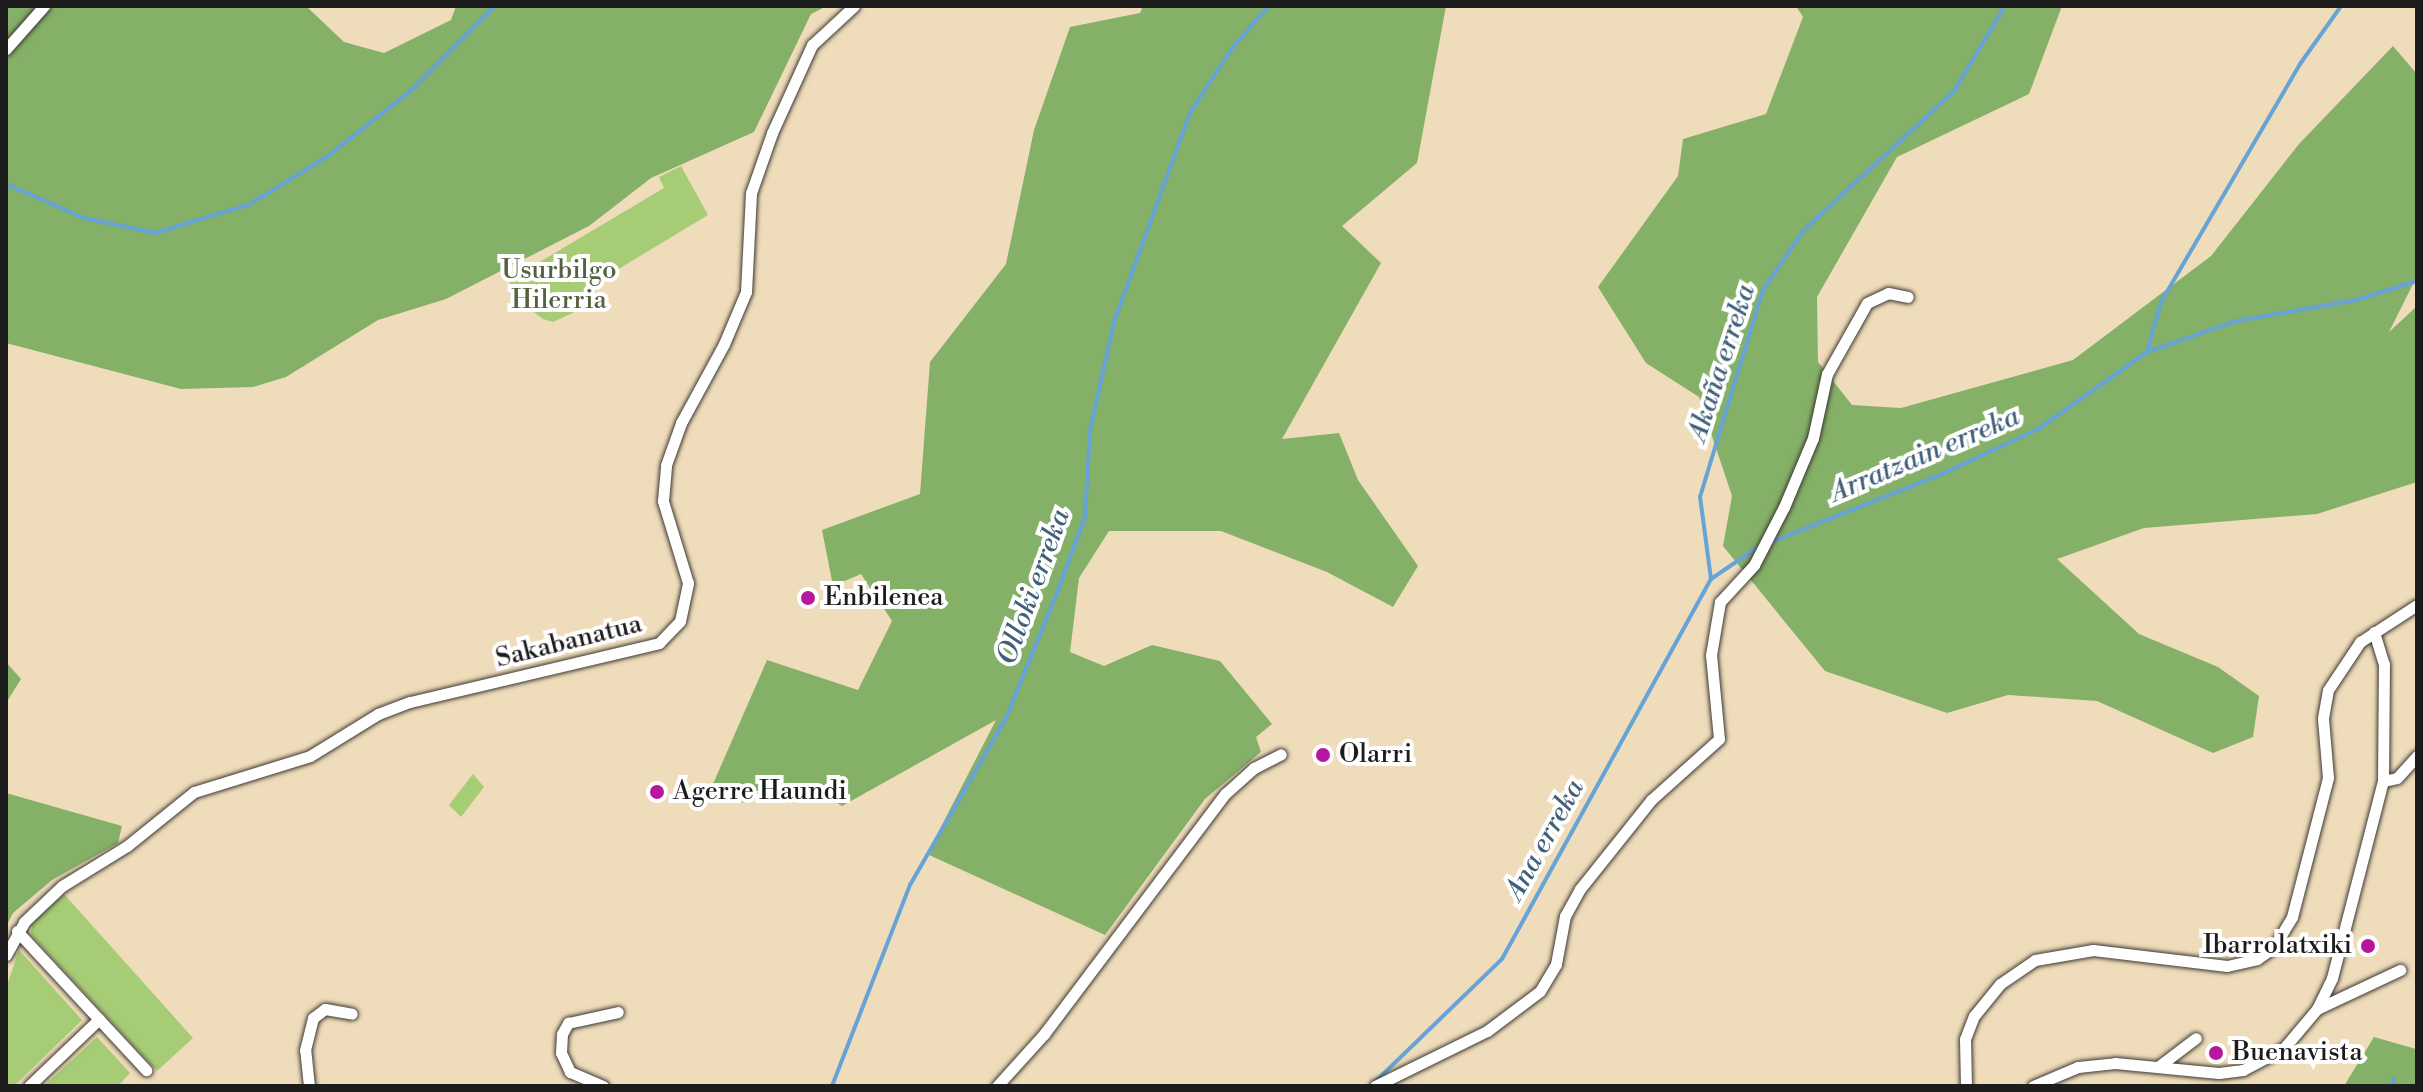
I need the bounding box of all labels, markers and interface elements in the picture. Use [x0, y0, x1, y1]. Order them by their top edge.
park label: Usurbilgo Hilerria [501, 255, 617, 316]
water label: Akaña erreka [1681, 280, 1763, 446]
water label: Arratzain erreka [1825, 400, 2025, 510]
water label: Olloki erreka [990, 505, 1078, 669]
place label: Enbilenea [824, 582, 943, 614]
marker: Enbilenea [799, 589, 817, 607]
street label: Sakabanatua [493, 609, 645, 675]
place label: Olarri [1339, 739, 1412, 771]
marker: Olarri [1314, 746, 1332, 764]
water label: Ana erreka [1498, 774, 1592, 906]
place label: Agerre Haundi [673, 776, 847, 808]
marker: Agerre Haundi [648, 783, 666, 801]
place label: Ibarrolatxiki [2203, 930, 2352, 962]
marker: Ibarrolatxiki [2359, 937, 2377, 955]
place label: Buenavista [2232, 1037, 2363, 1069]
marker: Buenavista [2207, 1044, 2225, 1062]

